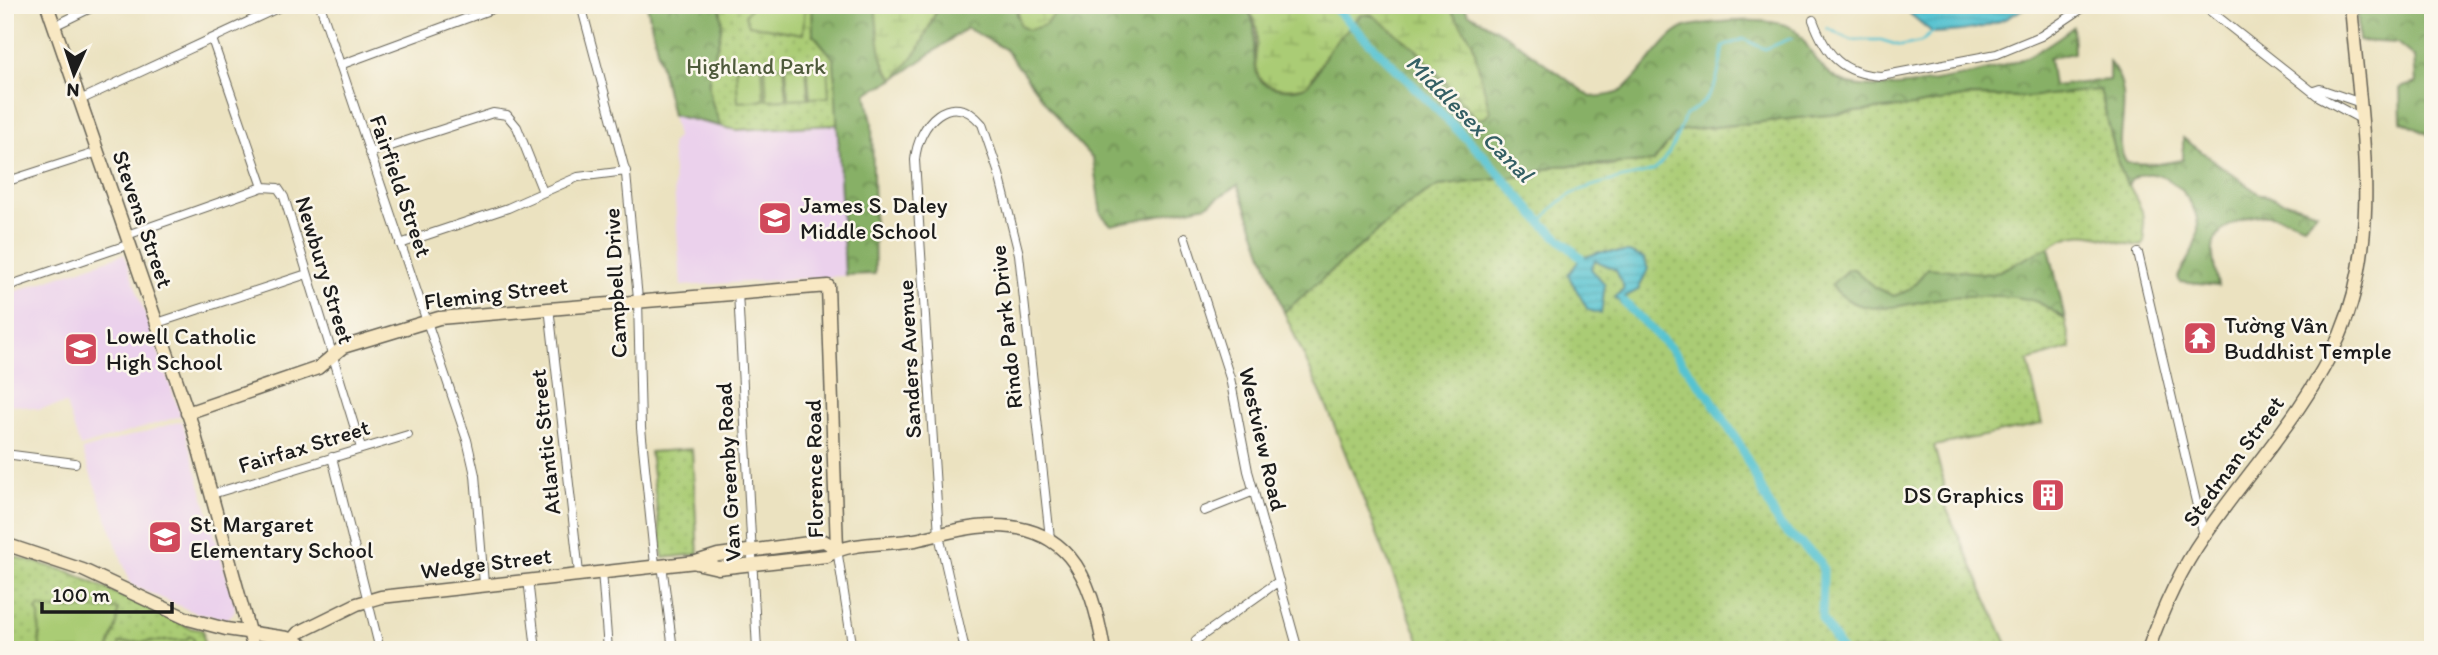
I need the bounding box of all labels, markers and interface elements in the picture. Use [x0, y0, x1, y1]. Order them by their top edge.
north arrow [38, 38, 108, 108]
water label: Middlesex Canal [1400, 48, 1541, 189]
park label: Highland Park [686, 52, 826, 80]
text: N [66, 79, 80, 102]
street label: Fairfield Street [364, 111, 439, 261]
street label: Stevens Street [106, 146, 180, 292]
place label: James S. Daley Middle School [800, 191, 948, 245]
street label: Newbury Street [289, 193, 361, 347]
school or university icon: James S. Daley Middle School [756, 199, 794, 237]
street label: Campbell Drive [597, 207, 633, 359]
street label: Rindo Park Drive [983, 244, 1029, 410]
street label: Fleming Street [422, 270, 570, 316]
street label: Sanders Avenue [891, 279, 927, 439]
place label: Tường Vân Buddhist Temple [2224, 311, 2392, 365]
temple icon: Tường Vân Buddhist Temple [2181, 319, 2219, 357]
place label: Lowell Catholic High School [106, 322, 256, 376]
school or university icon: Lowell Catholic High School [62, 330, 100, 368]
street label: Westview Road [1233, 365, 1293, 513]
street label: Atlantic Street [523, 367, 567, 516]
street label: Van Greenby Road [709, 381, 747, 562]
street label: Stedman Street [2176, 390, 2290, 532]
street label: Florence Road [799, 399, 829, 539]
street label: Fairfax Street [235, 413, 373, 479]
building icon: DS Graphics [2029, 476, 2067, 514]
place label: DS Graphics [1903, 481, 2024, 509]
place label: St. Margaret Elementary School [190, 510, 374, 564]
school or university icon: St. Margaret Elementary School [146, 518, 184, 556]
street label: Wedge Street [419, 541, 553, 585]
scale bar [42, 571, 172, 615]
text: 100 m [52, 582, 110, 607]

